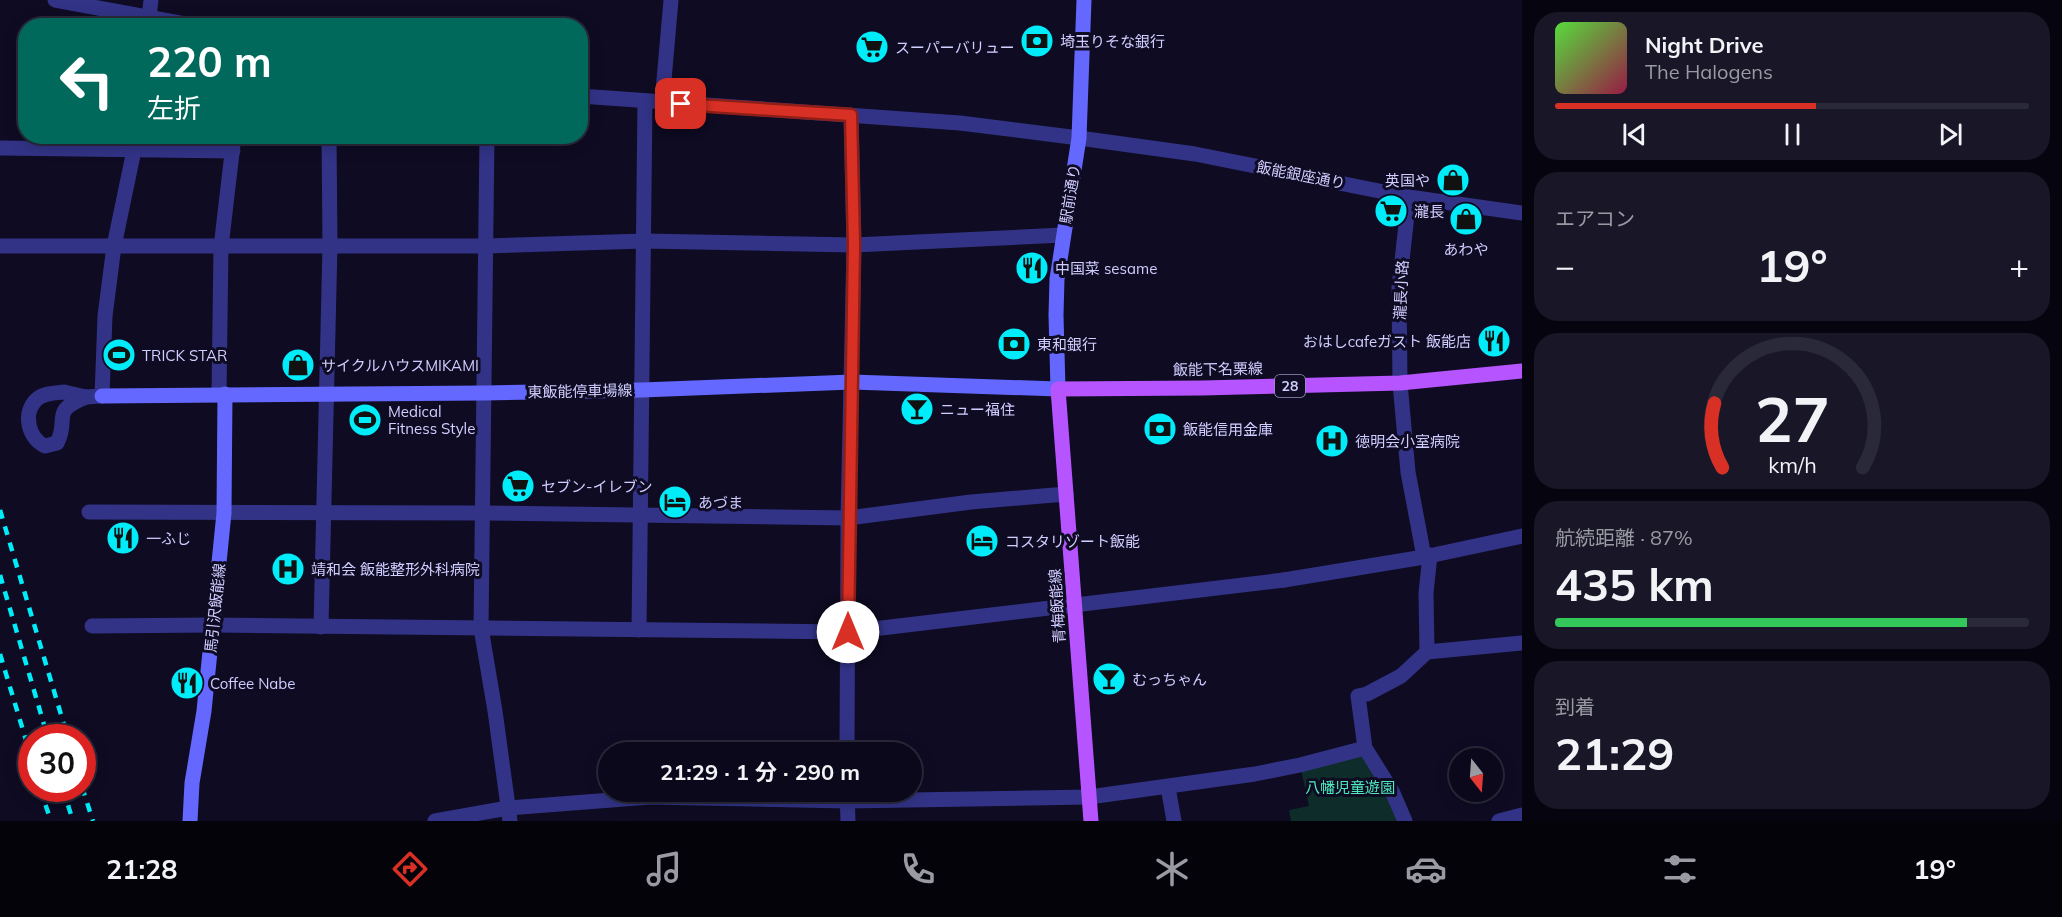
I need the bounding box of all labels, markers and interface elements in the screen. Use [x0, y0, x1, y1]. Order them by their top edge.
bank icon: 埼玉りそな銀行 [1019, 23, 1055, 59]
supermarket icon: スーパーバリュー [854, 29, 890, 65]
text: Night Drive [1645, 31, 1764, 59]
place label: 埼玉りそな銀行 [1060, 32, 1165, 51]
text: 220 m [147, 35, 272, 88]
place label: スーパーバリュー [895, 38, 1015, 57]
icon: left [48, 42, 126, 120]
text: The Halogens [1645, 59, 1773, 84]
pin [655, 78, 706, 129]
icon: arrive [664, 87, 697, 120]
text: 左折 [147, 91, 201, 125]
icon: previous [1618, 118, 1651, 151]
icon: pause [1776, 118, 1809, 151]
icon: next [1934, 118, 1967, 151]
street label: 飯能銀座通り [1255, 157, 1347, 193]
shop icon: 英国や [1435, 162, 1471, 198]
street label: 駅前通り [1056, 163, 1084, 225]
place label: 英国や [1385, 171, 1430, 190]
supermarket icon: 瀧長 [1373, 193, 1409, 229]
shop icon: あわや [1448, 201, 1484, 237]
place label: 瀧長 [1414, 202, 1444, 221]
text: エアコン [1555, 206, 1635, 231]
text: 19° [1756, 237, 1828, 293]
place label: あわや [1443, 240, 1489, 259]
text: − [1555, 245, 1575, 286]
text: + [2009, 245, 2029, 286]
restaurant icon: 中国菜 sesame [1014, 250, 1050, 286]
place label: 中国菜 sesame [1055, 259, 1157, 278]
street label: 瀧長小路 [1390, 260, 1412, 320]
restaurant icon: おはしcafeガスト 飯能店 [1476, 323, 1512, 359]
bank icon: 東和銀行 [996, 326, 1032, 362]
place label: おはしcafeガスト 飯能店 [1303, 332, 1471, 351]
place label: 東和銀行 [1037, 335, 1097, 354]
sports icon: TRICK STAR [101, 337, 137, 373]
place label: TRICK STAR [142, 346, 227, 365]
shop icon: サイクルハウスMIKAMI [280, 347, 316, 383]
place label: サイクルハウスMIKAMI [321, 356, 479, 375]
street label: 飯能下名栗線 [1173, 359, 1263, 379]
road number: 28 [1275, 375, 1305, 397]
text: 27 [1755, 379, 1829, 458]
street label: 東飯能停車場線 [527, 381, 633, 401]
bar icon: ニュー福住 [899, 391, 935, 427]
place label: ニュー福住 [940, 400, 1015, 419]
sports icon: Medical Fitness Style [347, 402, 383, 438]
place label: Medical Fitness Style [388, 402, 475, 438]
bank icon: 飯能信用金庫 [1142, 411, 1178, 447]
place label: 飯能信用金庫 [1183, 420, 1273, 439]
hospital icon: 徳明会小室病院 [1314, 423, 1350, 459]
place label: 徳明会小室病院 [1355, 432, 1460, 451]
text: km/h [1768, 451, 1816, 478]
supermarket icon: セブン-イレブン [500, 468, 536, 504]
place label: セブン-イレブン [541, 477, 652, 496]
hotel icon: あづま [657, 484, 693, 520]
place label: あづま [698, 493, 743, 512]
restaurant icon: 一ふじ [105, 520, 141, 556]
hotel icon: コスタリゾート飯能 [964, 523, 1000, 559]
text: 航続距離 · 87% [1555, 525, 1693, 550]
place label: 一ふじ [146, 529, 191, 548]
place label: コスタリゾート飯能 [1005, 532, 1140, 551]
hospital icon: 靖和会 飯能整形外科病院 [270, 551, 306, 587]
text: 435 km [1555, 556, 1714, 612]
place label: 靖和会 飯能整形外科病院 [311, 560, 480, 579]
street label: 馬引沢飯能線 [201, 562, 229, 654]
street label: 青梅飯能線 [1045, 568, 1069, 644]
position arrow [816, 600, 880, 664]
bar icon: むっちゃん [1091, 661, 1127, 697]
restaurant icon: Coffee Nabe [169, 665, 205, 701]
place label: むっちゃん [1132, 670, 1207, 689]
place label: Coffee Nabe [210, 674, 296, 693]
text: 到着 [1555, 694, 1595, 719]
speed limit sign: 30 [18, 724, 96, 802]
text: 21:29 [1555, 725, 1674, 781]
north arrow [1449, 748, 1503, 802]
map controls [1449, 748, 1503, 802]
text: 21:29 · 1 分 · 290 m [660, 758, 860, 786]
park label: 八幡児童遊園 [1305, 778, 1395, 797]
icon: directions [389, 848, 431, 890]
icon: music [643, 848, 685, 890]
icon: phone [897, 848, 939, 890]
icon: climate [1151, 848, 1193, 890]
icon: car [1405, 848, 1447, 890]
icon: filters [1659, 848, 1701, 890]
text: 21:28 [106, 852, 177, 886]
text: 19° [1913, 852, 1956, 886]

